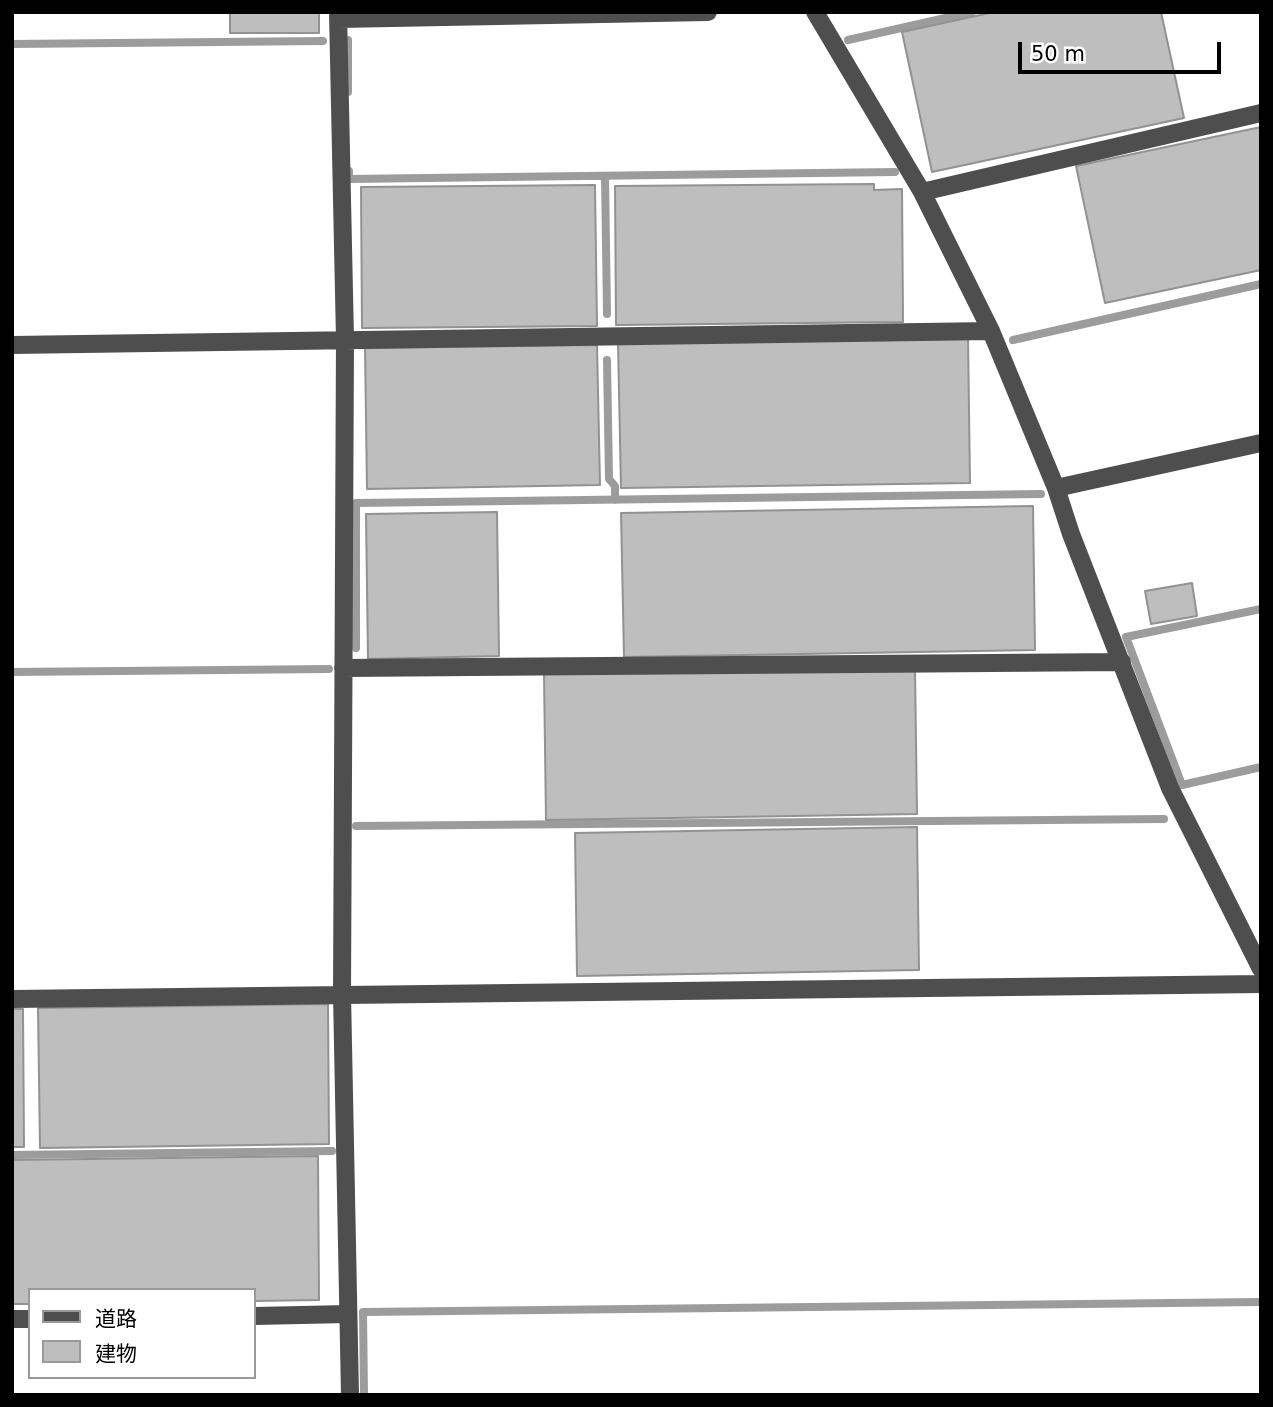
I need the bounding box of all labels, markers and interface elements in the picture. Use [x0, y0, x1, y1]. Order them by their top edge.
scale bar [1021, 28, 1224, 72]
text: 50 m [1031, 42, 1085, 66]
legend [28, 1288, 256, 1379]
text: 道路 [95, 1307, 137, 1331]
text: 建物 [95, 1342, 137, 1366]

